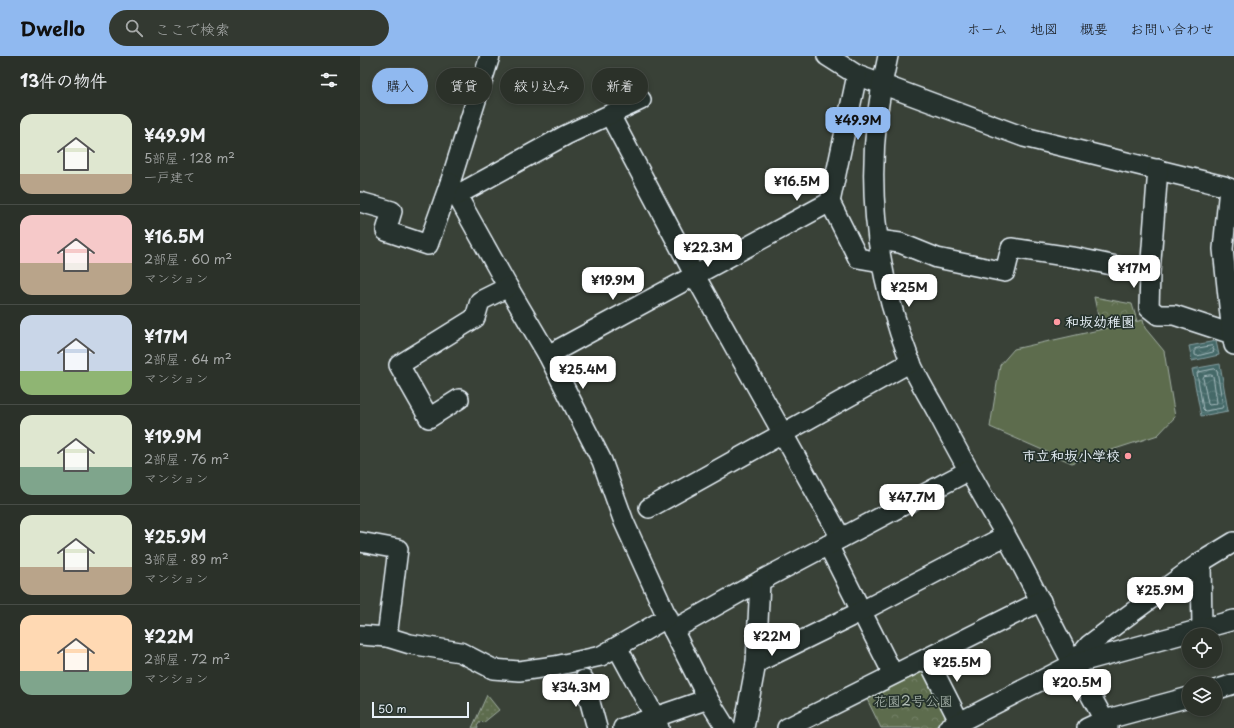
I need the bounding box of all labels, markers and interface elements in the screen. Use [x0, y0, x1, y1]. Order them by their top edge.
search box [109, 10, 389, 46]
text: Dwello [20, 14, 85, 42]
icon: search [123, 17, 145, 39]
text: ここで検索 [155, 17, 230, 40]
text: ホーム [967, 18, 1008, 39]
text: 地図 [1030, 18, 1058, 39]
text: 概要 [1080, 18, 1108, 39]
text: お問い合わせ [1130, 18, 1214, 39]
text: 13件の物件 [20, 67, 107, 93]
chip: 購入 [372, 68, 428, 104]
chip: 賃貸 [436, 68, 492, 104]
chip: 絞り込み [500, 68, 584, 104]
chip: 新着 [592, 68, 648, 104]
icon: filters [318, 69, 340, 91]
pin: ¥49.9M [825, 107, 891, 141]
text: ¥49.9M [834, 110, 882, 129]
text: ¥49.9M [144, 122, 206, 148]
icon: home [52, 130, 100, 178]
text: 5部屋 · 128 m² [144, 148, 235, 167]
text: 一戸建て [144, 167, 196, 186]
pin: ¥16.5M [764, 168, 830, 202]
text: ¥16.5M [774, 171, 820, 190]
text: ¥16.5M [144, 223, 205, 249]
icon: home [52, 231, 100, 279]
pin: ¥22.3M [675, 234, 741, 268]
text: ¥22.3M [683, 237, 733, 256]
text: 2部屋 · 60 m² [144, 249, 232, 268]
pin: ¥17M [1110, 255, 1158, 289]
text: ¥17M [1117, 258, 1151, 277]
pin: ¥19.9M [580, 267, 646, 301]
text: マンション [144, 268, 208, 287]
text: ¥19.9M [591, 270, 635, 289]
pin: ¥25M [885, 274, 933, 308]
text: ¥25M [890, 277, 928, 296]
place label: 和坂幼稚園 [1065, 311, 1135, 332]
marker: 和坂幼稚園 [1052, 317, 1062, 327]
text: ¥17M [144, 323, 188, 349]
icon: home [52, 331, 100, 379]
text: 2部屋 · 64 m² [144, 349, 232, 368]
pin: ¥25.4M [550, 356, 616, 390]
text: ¥25.4M [559, 359, 607, 378]
text: マンション [144, 368, 208, 387]
text: ¥19.9M [144, 423, 202, 449]
icon: home [52, 431, 100, 479]
place label: 市立和坂小学校 [1022, 445, 1120, 466]
text: 2部屋 · 76 m² [144, 449, 229, 468]
marker: 市立和坂小学校 [1123, 451, 1133, 461]
text: マンション [144, 468, 208, 487]
pin: ¥47.7M [879, 484, 945, 518]
text: ¥47.7M [888, 487, 936, 506]
text: ¥25.9M [144, 523, 207, 549]
icon: home [52, 531, 100, 579]
text: 3部屋 · 89 m² [144, 549, 229, 568]
text: マンション [144, 568, 208, 587]
pin: ¥25.9M [1127, 577, 1193, 611]
text: ¥25.9M [1136, 580, 1184, 599]
text: ¥22M [144, 623, 194, 649]
pin: ¥22M [748, 623, 796, 657]
text: ¥22M [753, 626, 791, 645]
map controls [1182, 628, 1222, 716]
button: locate [1182, 628, 1222, 668]
icon: home [52, 631, 100, 679]
text: 2部屋 · 72 m² [144, 649, 230, 668]
pin: ¥25.5M [924, 649, 990, 683]
text: ¥25.5M [933, 652, 981, 671]
text: マンション [144, 668, 208, 687]
pin: ¥20.5M [1044, 669, 1110, 703]
text: ¥20.5M [1052, 672, 1102, 691]
pin: ¥34.3M [543, 674, 609, 708]
button: layers [1182, 676, 1222, 716]
text: ¥34.3M [551, 677, 601, 696]
park label: 花園2号公園 [873, 690, 953, 711]
scale bar [372, 700, 469, 719]
text: 50 m [378, 700, 407, 717]

